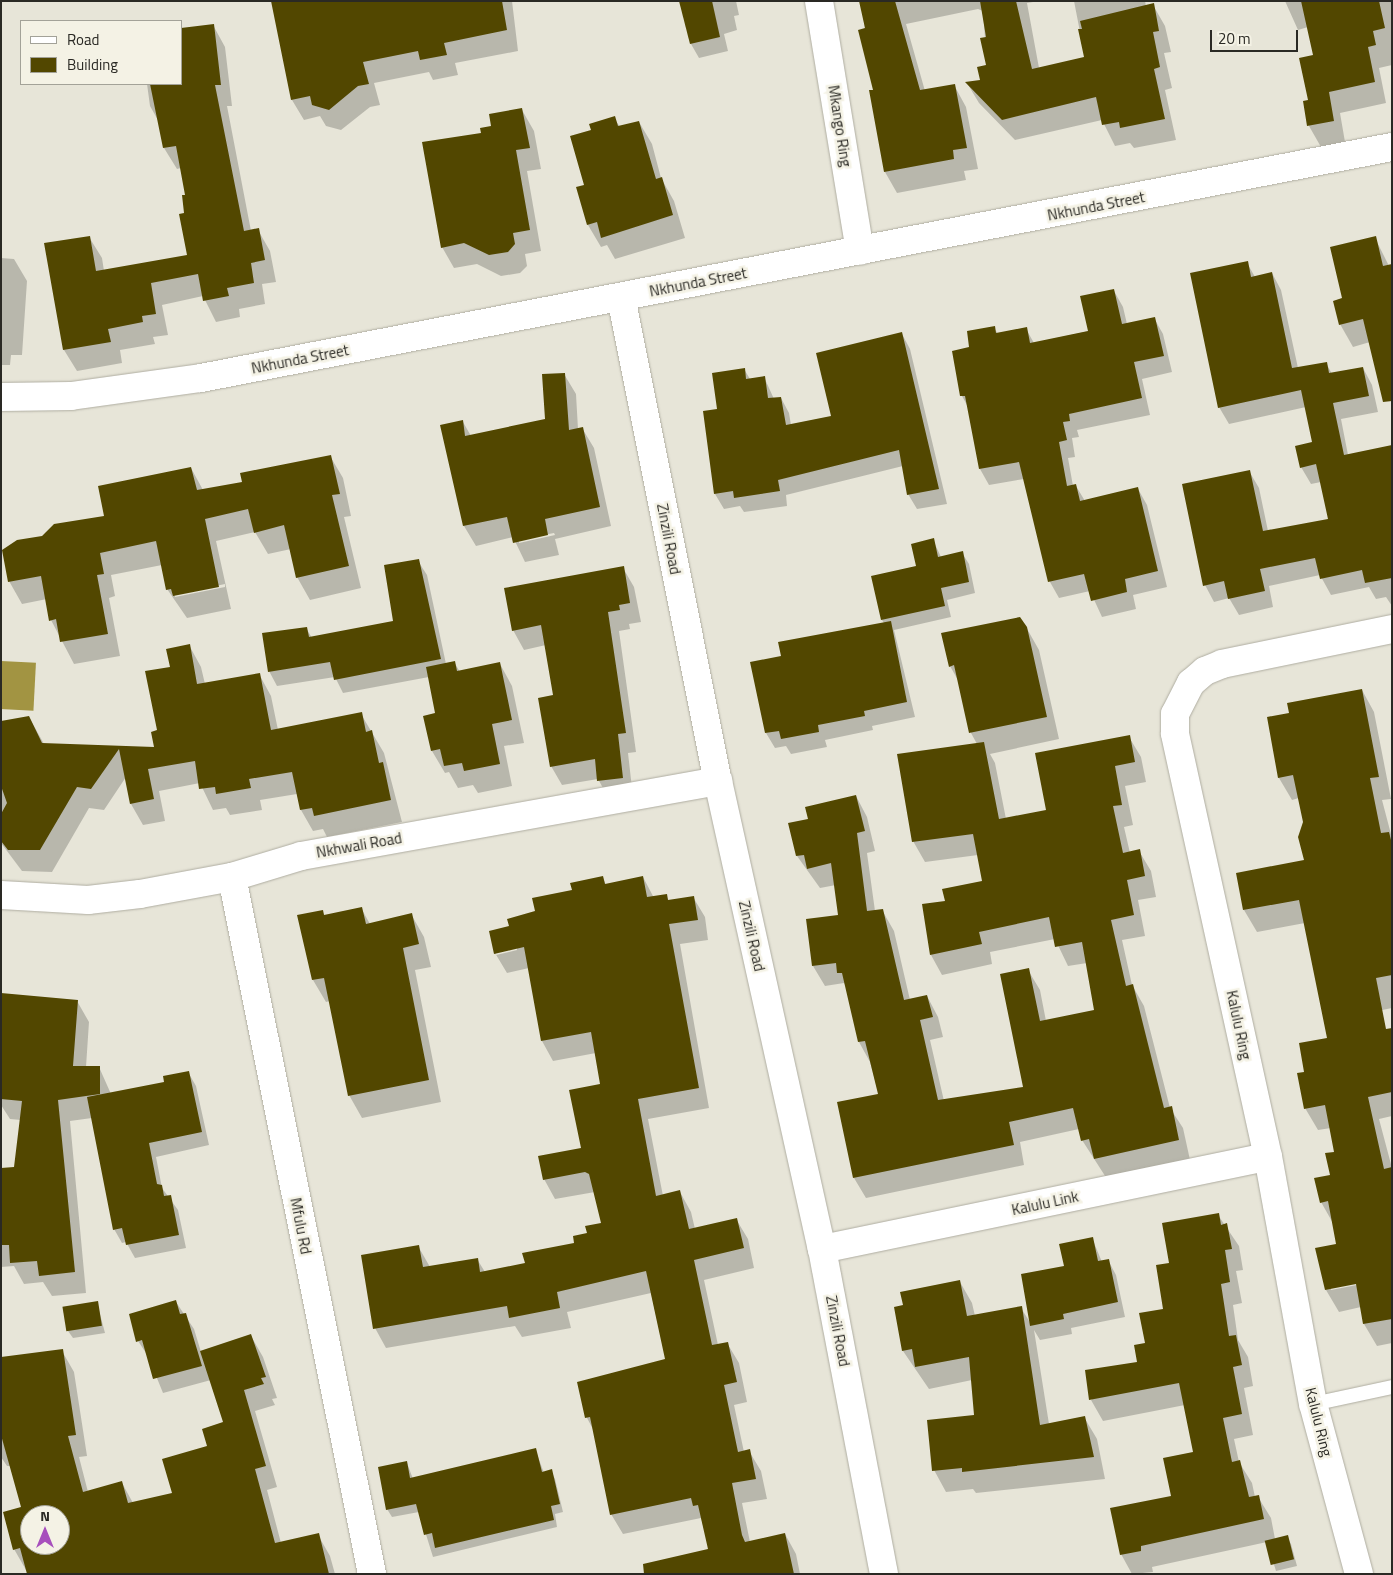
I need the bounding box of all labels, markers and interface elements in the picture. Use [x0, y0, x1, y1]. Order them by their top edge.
legend [20, 20, 182, 85]
scale bar [1213, 20, 1300, 52]
text: 20 m [1218, 27, 1251, 50]
text: Road [67, 28, 99, 51]
text: Building [67, 53, 118, 76]
street label: Mkango Ring [825, 84, 855, 168]
street label: Nkhunda Street [1046, 188, 1146, 224]
street label: Nkhunda Street [648, 264, 748, 300]
street label: Nkhunda Street [250, 341, 350, 377]
street label: Zinzili Road [653, 502, 685, 576]
street label: Nkhwali Road [315, 829, 403, 861]
street label: Zinzili Road [735, 899, 769, 973]
street label: Kalulu Ring [1223, 989, 1255, 1061]
street label: Kalulu Link [1010, 1187, 1080, 1219]
street label: Mfulu Rd [287, 1196, 315, 1256]
street label: Zinzili Road [822, 1294, 854, 1368]
street label: Kalulu Ring [1302, 1386, 1336, 1458]
north arrow [20, 1505, 70, 1555]
text: N [40, 1505, 50, 1526]

